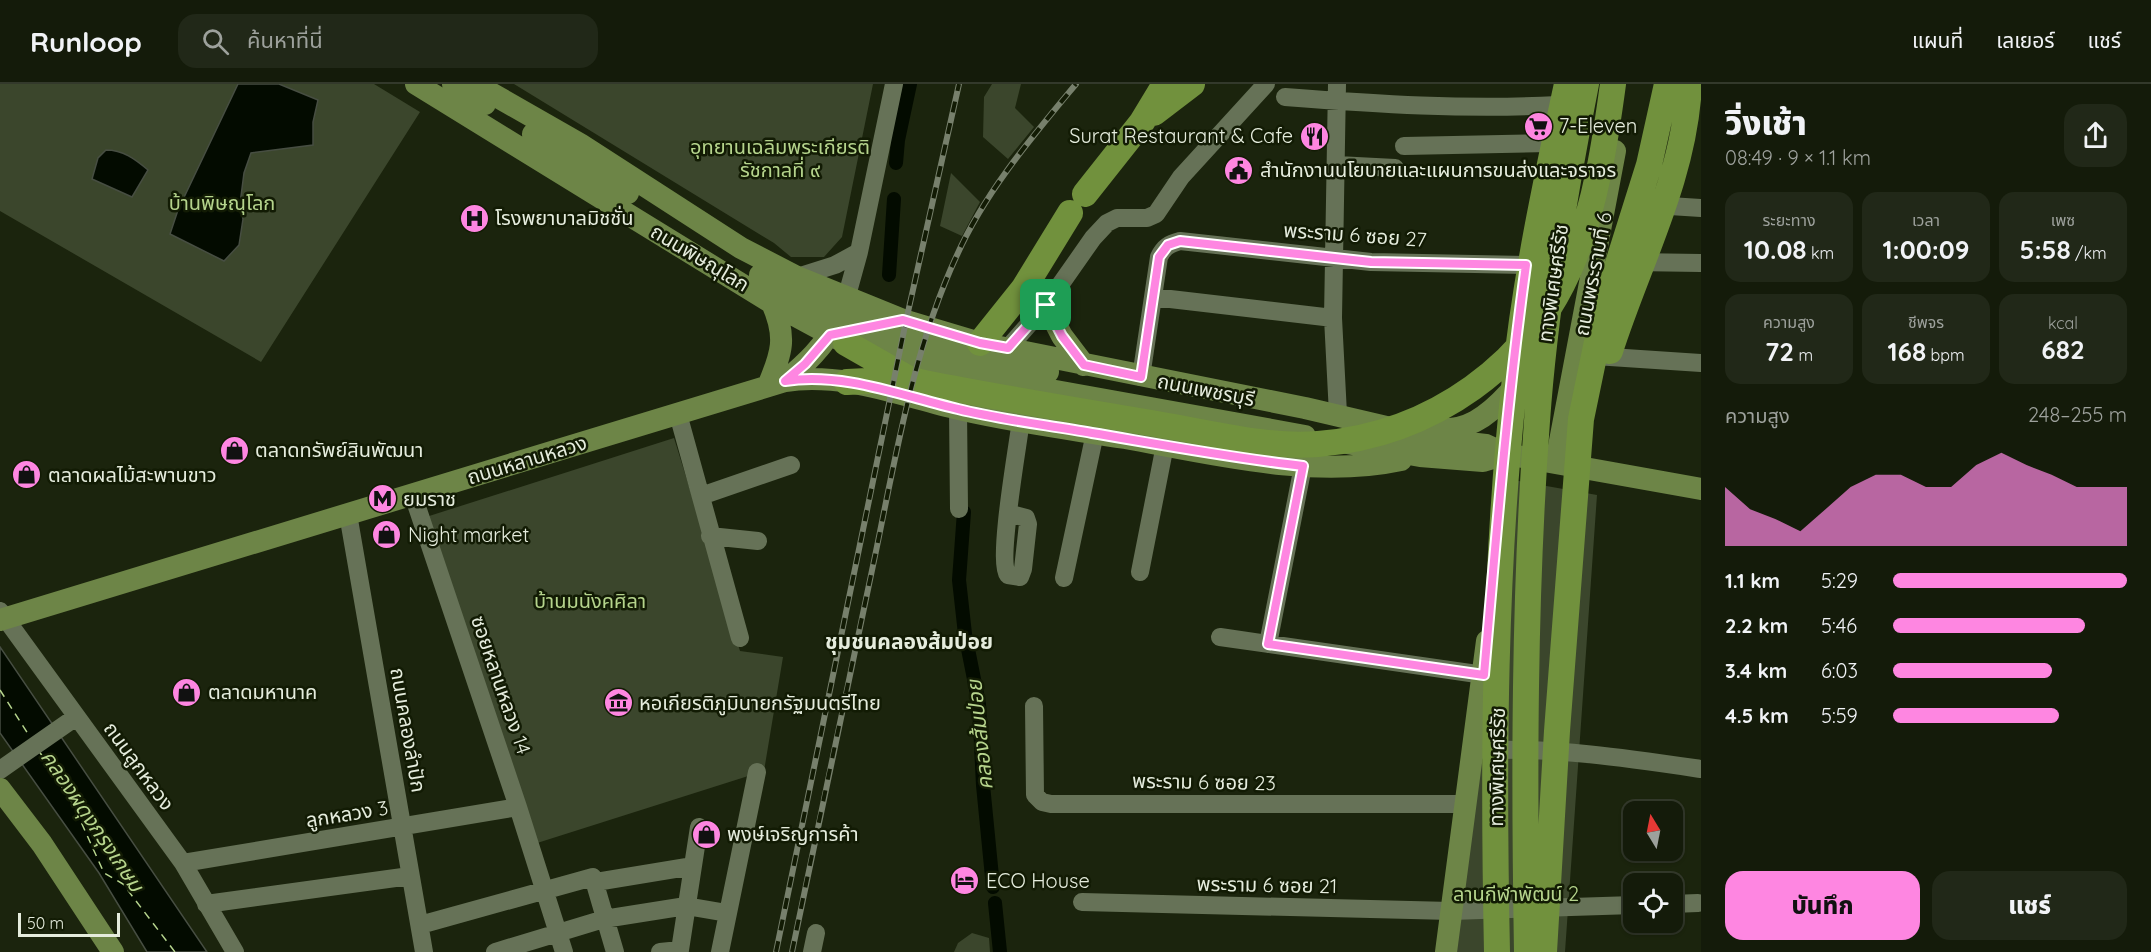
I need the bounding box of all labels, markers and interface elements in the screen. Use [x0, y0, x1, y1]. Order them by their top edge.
search box [178, 14, 598, 68]
text: Runloop [30, 24, 142, 59]
icon: search [199, 25, 232, 58]
text: ค้นหาที่นี่ [247, 26, 323, 54]
text: แผนที่ [1912, 27, 1963, 53]
text: เลเยอร์ [1996, 27, 2055, 53]
text: แชร์ [2088, 27, 2121, 53]
text: วิ่งเช้า [1725, 102, 1807, 143]
button: share [2064, 104, 2127, 167]
supermarket icon: 7-Eleven [1522, 110, 1554, 142]
place label: 7-Eleven [1559, 113, 1637, 138]
restaurant icon: Surat Restaurant & Cafe [1298, 120, 1330, 152]
place label: Surat Restaurant & Cafe [1069, 123, 1293, 148]
park label: อุทยานเฉลิมพระเกียรติ รัชกาลที่ ๙ [690, 134, 870, 182]
text: 08:49 · 9 × 1.1 km [1725, 145, 1871, 170]
public building icon: สำนักงานนโยบายและแผนการขนส่งและจราจร [1223, 154, 1255, 186]
place label: สำนักงานนโยบายและแผนการขนส่งและจราจร [1260, 157, 1616, 182]
park label: บ้านพิษณุโลก [169, 190, 275, 215]
hospital icon: โรงพยาบาลมิชชั่น [458, 202, 490, 234]
place label: โรงพยาบาลมิชชั่น [495, 205, 634, 230]
street label: ถนนพระรามที่ 6 [1567, 209, 1617, 338]
text: ระยะทาง [1763, 210, 1815, 230]
text: เวลา [1912, 210, 1940, 230]
text: เพซ [2051, 210, 2075, 230]
street label: พระราม 6 ซอย 27 [1283, 217, 1427, 252]
street label: ถนนพิษณุโลก [646, 218, 754, 297]
street label: ทางพิเศษศรีรัช [1532, 222, 1573, 344]
text: 10.08 [1744, 233, 1807, 266]
text: 1:00:09 [1883, 233, 1969, 266]
text: 5:58 [2019, 233, 2071, 266]
text: km [1807, 243, 1834, 263]
text: /km [2071, 243, 2107, 263]
pin [1020, 279, 1071, 330]
icon: arrive [1029, 288, 1062, 321]
text: ความสูง [1763, 312, 1815, 332]
text: ชีพจร [1908, 312, 1944, 332]
text: kcal [2048, 313, 2078, 333]
text: 682 [2041, 333, 2085, 366]
text: 72 [1765, 335, 1794, 368]
text: 168 [1887, 335, 1926, 368]
text: m [1794, 345, 1813, 365]
text: bpm [1926, 345, 1965, 365]
street label: ถนนเพชรบุรี [1155, 368, 1257, 411]
text: 248–255 m [2028, 402, 2127, 427]
text: ความสูง [1725, 403, 1790, 428]
street label: ถนนหลานหลวง [464, 429, 590, 490]
shop icon: ตลาดทรัพย์สินพัฒนา [218, 434, 250, 466]
place label: ตลาดทรัพย์สินพัฒนา [255, 437, 423, 462]
shop icon: ตลาดผลไม้สะพานขาว [11, 459, 43, 491]
place label: ตลาดผลไม้สะพานขาว [48, 462, 217, 487]
metro station icon: ยมราช [366, 483, 398, 515]
place label: ยมราช [403, 486, 456, 511]
shop icon: Night market [371, 519, 403, 551]
place label: Night market [408, 522, 530, 547]
text: 1.1 km [1725, 568, 1780, 593]
text: 5:29 [1821, 568, 1858, 593]
park label: บ้านมนังคศิลา [534, 588, 646, 613]
street label: ซอยหลานหลวง 14 [466, 612, 537, 757]
text: 2.2 km [1725, 613, 1788, 638]
text: 5:46 [1821, 613, 1857, 638]
district label: ชุมชนคลองส้มป่อย [825, 628, 993, 655]
text: 3.4 km [1725, 658, 1787, 683]
text: 6:03 [1821, 658, 1858, 683]
street label: ถนนคลองลำปัก [385, 666, 432, 794]
shop icon: ตลาดมหานาค [171, 676, 203, 708]
water label: คลองส้มป่อย [960, 677, 998, 791]
place label: ตลาดมหานาค [208, 679, 317, 704]
museum icon: หอเกียรติภูมินายกรัฐมนตรีไทย [602, 687, 634, 719]
place label: หอเกียรติภูมินายกรัฐมนตรีไทย [639, 690, 881, 716]
text: 4.5 km [1725, 703, 1789, 728]
text: 5:59 [1821, 703, 1858, 728]
street label: ทางพิเศษศรีรัช [1483, 707, 1510, 827]
street label: ถนนลูกหลวง [98, 716, 180, 816]
water label: คลองผดุงกรุงเกษม [35, 745, 151, 899]
street label: พระราม 6 ซอย 23 [1132, 768, 1276, 795]
street label: ลูกหลวง 3 [304, 795, 390, 833]
north arrow [1623, 801, 1683, 861]
map controls [1623, 801, 1683, 933]
shop icon: พงษ์เจริญการค้า [690, 818, 722, 850]
place label: พงษ์เจริญการค้า [727, 821, 859, 846]
hotel icon: ECO House [949, 865, 981, 897]
place label: ECO House [986, 868, 1090, 893]
street label: พระราม 6 ซอย 21 [1196, 871, 1338, 898]
button: บันทึก [1725, 871, 1920, 940]
button: แชร์ [1932, 871, 2127, 940]
button: locate [1623, 873, 1683, 933]
park label: ลานกีฬาพัฒน์ 2 [1453, 881, 1579, 906]
scale bar [18, 910, 120, 938]
text: 50 m [27, 913, 64, 933]

